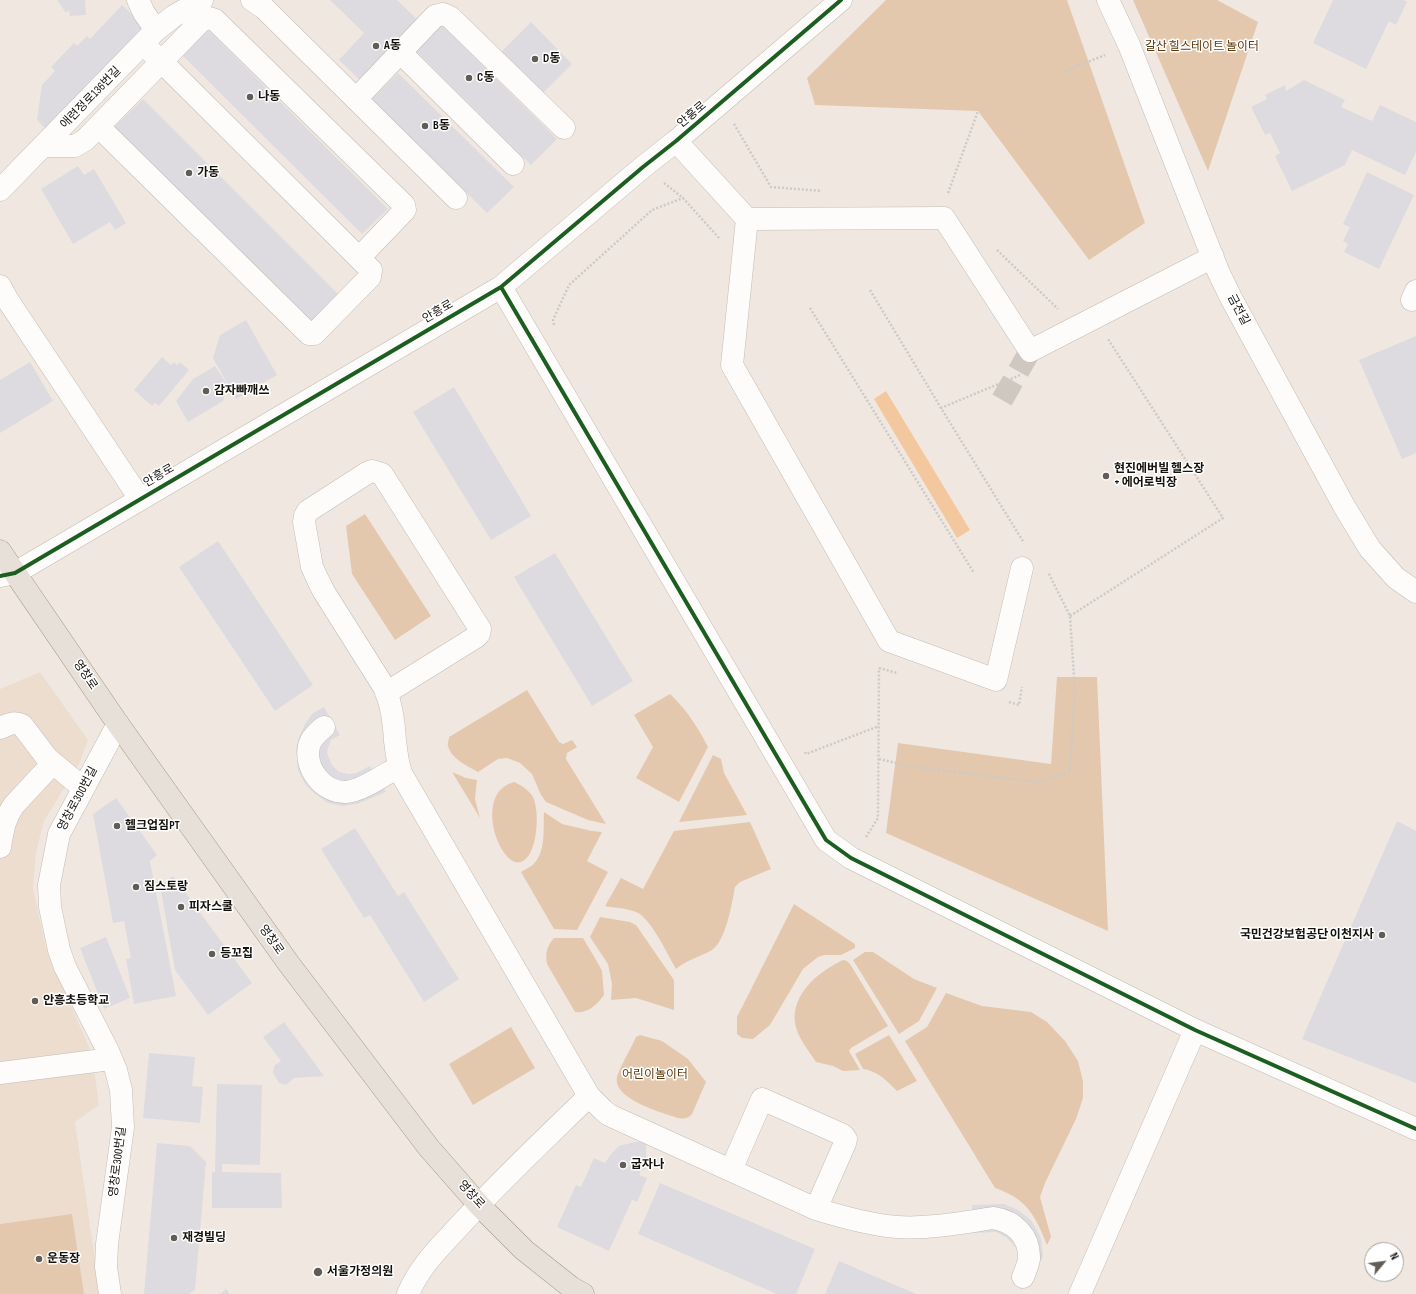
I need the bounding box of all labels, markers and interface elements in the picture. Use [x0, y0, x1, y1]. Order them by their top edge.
place label: A동 [384, 39, 401, 53]
park label: 갈산 힐스테이트 놀이터 [1145, 40, 1259, 54]
marker: A동 [371, 41, 381, 51]
place label: D동 [543, 52, 560, 66]
marker: D동 [530, 54, 540, 64]
street label: 애련정로136번길 [58, 64, 124, 132]
place label: C동 [477, 71, 494, 85]
marker: C동 [464, 73, 474, 83]
place label: 나동 [258, 90, 280, 104]
marker: 나동 [245, 92, 255, 102]
street label: 안흥로 [675, 99, 709, 131]
place label: B동 [433, 119, 450, 133]
marker: B동 [420, 121, 430, 131]
place label: 가동 [197, 166, 219, 180]
marker: 가동 [184, 168, 194, 178]
street label: 금전길 [1224, 292, 1252, 328]
street label: 안흥로 [420, 297, 456, 327]
place label: 감자빠깨쓰 [214, 384, 269, 398]
marker: 감자빠깨쓰 [201, 386, 211, 396]
street label: 안흥로 [141, 461, 177, 491]
place label: 현진에버빌 헬스장 + 에어로빅장 [1114, 462, 1204, 490]
marker: 현진에버빌 헬스장 + 에어로빅장 [1101, 471, 1111, 481]
street label: 영창로 [70, 657, 100, 693]
street label: 영창로300번길 [55, 764, 101, 834]
place label: 헬크업짐PT [125, 819, 180, 833]
marker: 헬크업짐PT [112, 821, 122, 831]
place label: 짐스토랑 [144, 880, 188, 894]
marker: 짐스토랑 [131, 882, 141, 892]
place label: 피자스쿨 [189, 900, 233, 914]
marker: 피자스쿨 [176, 902, 186, 912]
street label: 영창로 [256, 922, 286, 958]
place label: 국민건강보험공단 이천지사 [1240, 928, 1374, 942]
marker: 국민건강보험공단 이천지사 [1377, 930, 1387, 940]
place label: 등꼬집 [220, 947, 253, 961]
marker: 등꼬집 [207, 949, 217, 959]
place label: 안흥초등학교 [43, 994, 109, 1008]
marker: 안흥초등학교 [30, 996, 40, 1006]
park label: 어린이놀이터 [622, 1068, 688, 1082]
street label: 영창로300번길 [107, 1126, 129, 1198]
place label: 굽자나 [631, 1158, 664, 1172]
marker: 굽자나 [618, 1160, 628, 1170]
street label: 영창로 [455, 1178, 487, 1212]
place label: 재경빌딩 [182, 1231, 226, 1245]
marker: 재경빌딩 [169, 1233, 179, 1243]
north arrow [1364, 1242, 1404, 1282]
text: N [1387, 1251, 1401, 1262]
place label: 운동장 [47, 1252, 80, 1266]
marker: 운동장 [34, 1254, 44, 1264]
place label: 서울가정의원 [327, 1265, 393, 1279]
marker: 서울가정의원 [312, 1266, 324, 1278]

